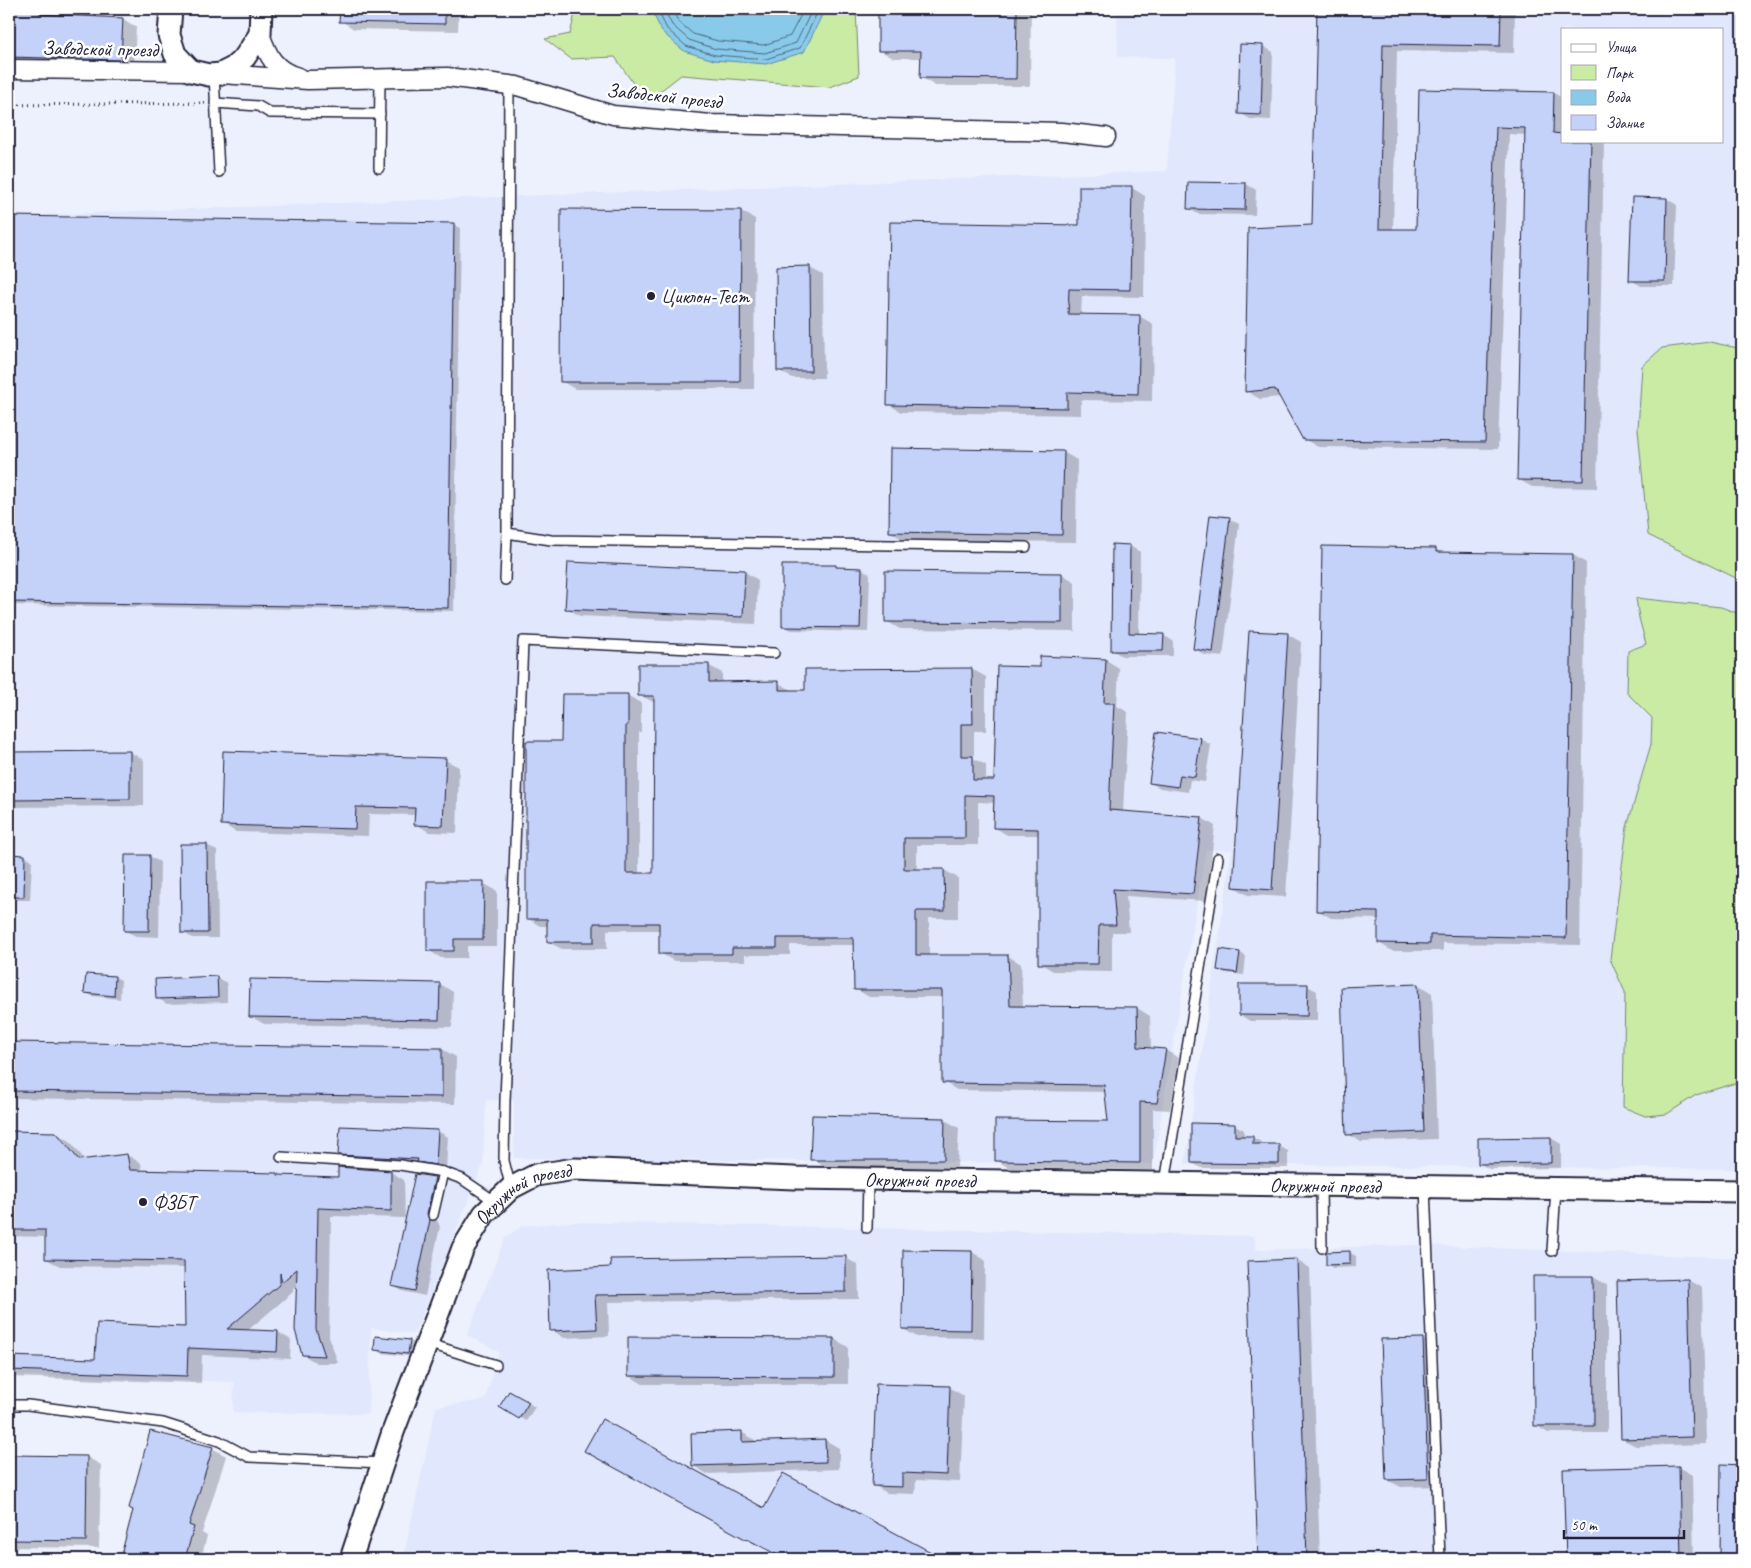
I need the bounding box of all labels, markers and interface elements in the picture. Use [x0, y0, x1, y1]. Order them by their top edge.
legend [1561, 28, 1724, 142]
street label: Заводской проезд [42, 35, 160, 63]
text: Улица [1606, 38, 1637, 57]
text: Парк [1606, 64, 1634, 83]
street label: Заводской проезд [605, 78, 725, 115]
text: Вода [1606, 88, 1631, 107]
text: Здание [1606, 114, 1645, 133]
place label: Циклон-Тест [661, 284, 751, 309]
marker: Циклон-Тест [645, 290, 657, 302]
street label: Окружной проезд [468, 1157, 575, 1229]
street label: Окружной проезд [864, 1166, 978, 1193]
street label: Окружной проезд [1269, 1172, 1383, 1199]
place label: ФЗБТ [153, 1190, 199, 1215]
marker: ФЗБТ [137, 1196, 149, 1208]
scale bar [1564, 1508, 1684, 1540]
text: 50 m [1571, 1516, 1598, 1535]

